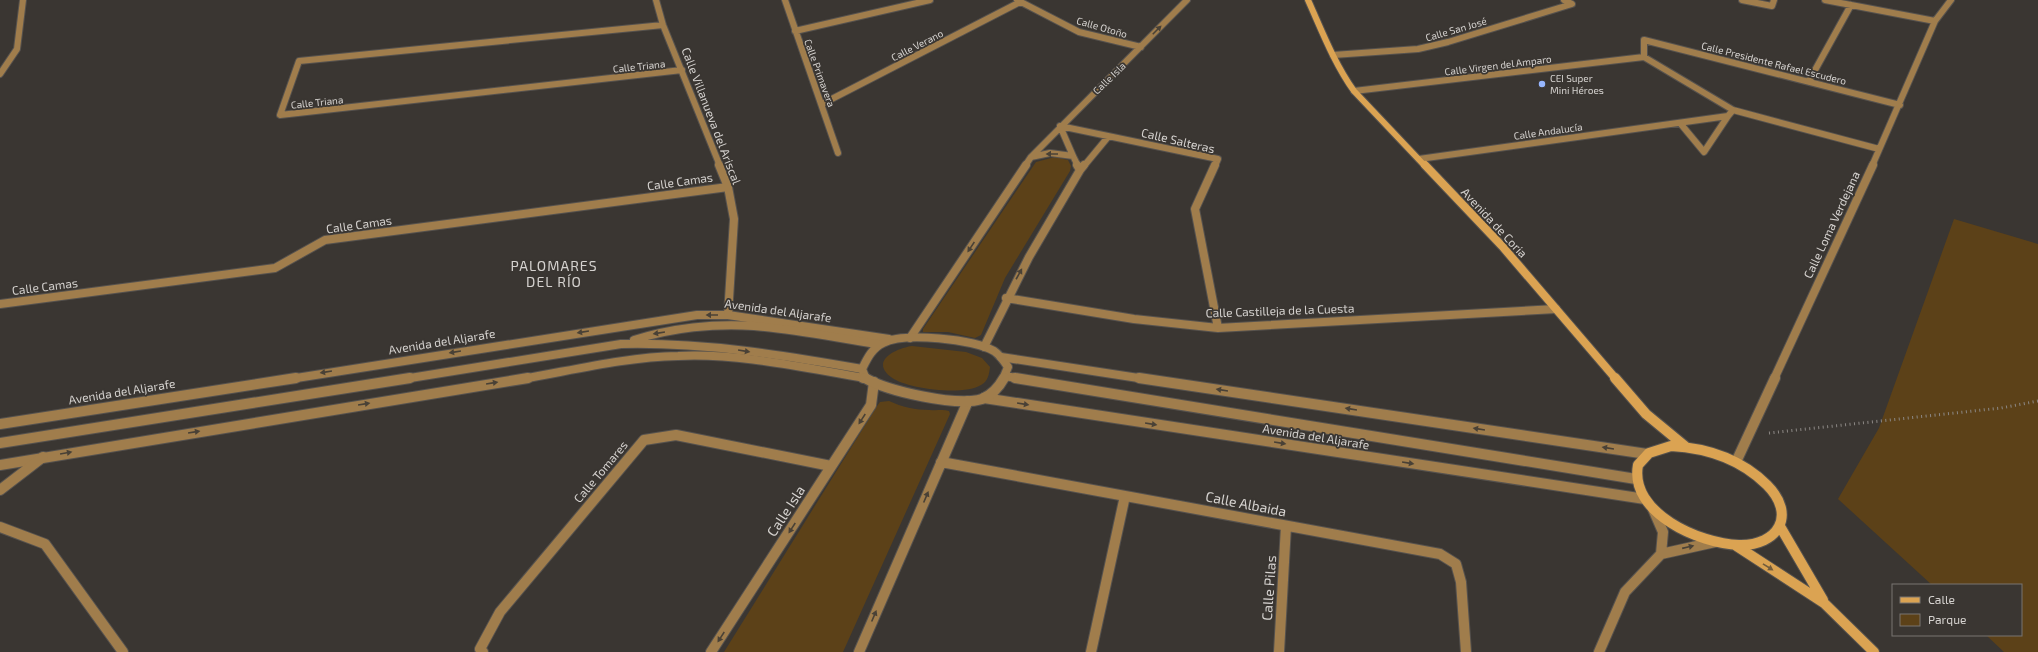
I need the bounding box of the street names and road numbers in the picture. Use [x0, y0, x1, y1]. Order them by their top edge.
street label: Calle Otoño [1075, 14, 1129, 40]
street label: Calle San José [1424, 15, 1488, 43]
street label: Calle Verano [889, 27, 945, 63]
street label: Calle Primavera [802, 37, 838, 109]
street label: Calle Presidente Rafael Escudero [1700, 39, 1848, 87]
street label: Calle Villanueva del Ariscal [679, 45, 745, 186]
street label: Calle Virgen del Amparo [1444, 52, 1552, 78]
street label: Calle Triana [612, 57, 666, 75]
street label: Calle Isla [1090, 59, 1128, 97]
street label: Calle Triana [290, 93, 344, 111]
street label: Calle Andalucía [1513, 120, 1583, 142]
street label: Calle Salteras [1140, 125, 1216, 155]
street label: Calle Camas [646, 169, 714, 193]
street label: Calle Loma Verdejana [1800, 169, 1863, 281]
street label: Avenida de Coria [1459, 185, 1531, 260]
street label: Calle Camas [325, 212, 393, 236]
street label: Calle Camas [11, 275, 79, 297]
street label: Avenida del Aljarafe [724, 296, 833, 325]
street label: Calle Castilleja de la Cuesta [1205, 300, 1355, 321]
street label: Avenida del Aljarafe [387, 326, 496, 357]
street label: Avenida del Aljarafe [67, 376, 176, 407]
street label: Avenida del Aljarafe [1262, 421, 1371, 452]
street label: Calle Tomares [570, 438, 630, 505]
street label: Calle Isla [763, 482, 808, 539]
street label: Calle Albaida [1204, 487, 1288, 520]
street label: Calle Pilas [1258, 555, 1279, 621]

